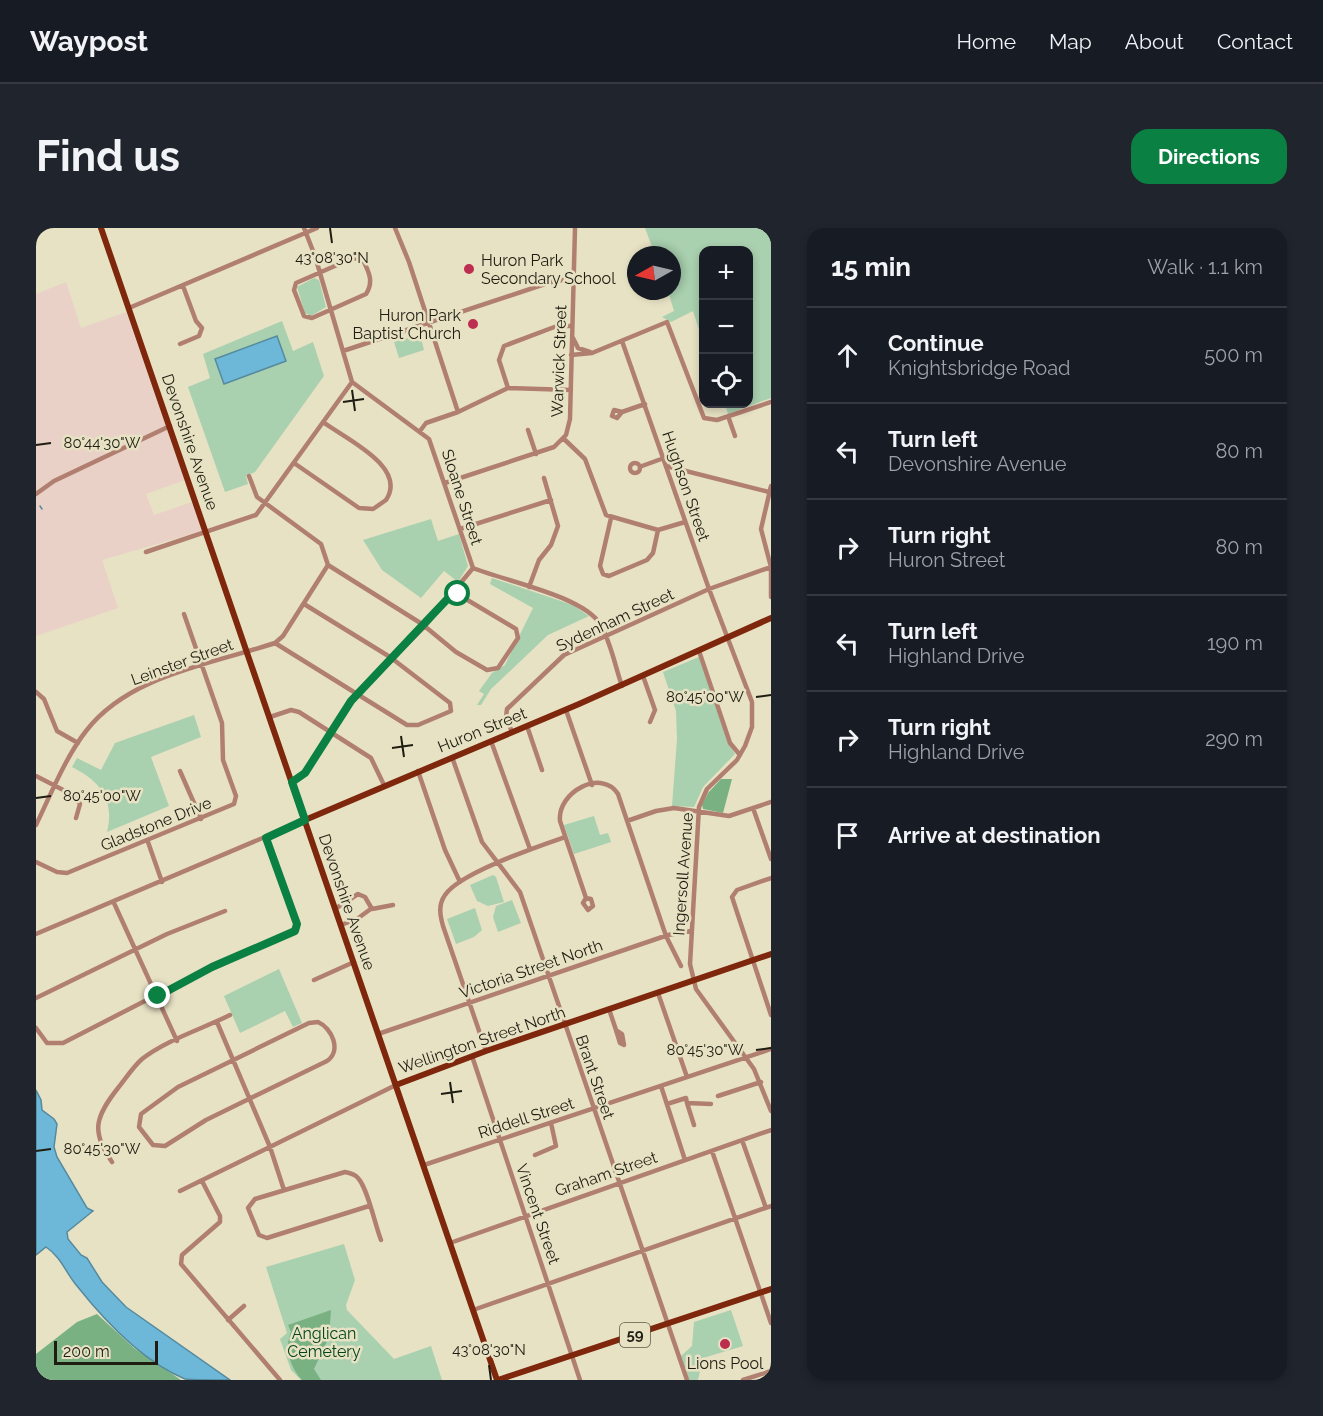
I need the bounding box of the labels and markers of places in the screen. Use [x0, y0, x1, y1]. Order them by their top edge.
place label: Huron Park Secondary School [481, 251, 616, 288]
marker: Huron Park Secondary School [462, 262, 476, 276]
place label: Huron Park Baptist Church [353, 306, 462, 343]
marker: Huron Park Baptist Church [466, 317, 480, 331]
marker: Lions Pool [718, 1337, 732, 1351]
place label: Lions Pool [687, 1354, 764, 1373]

